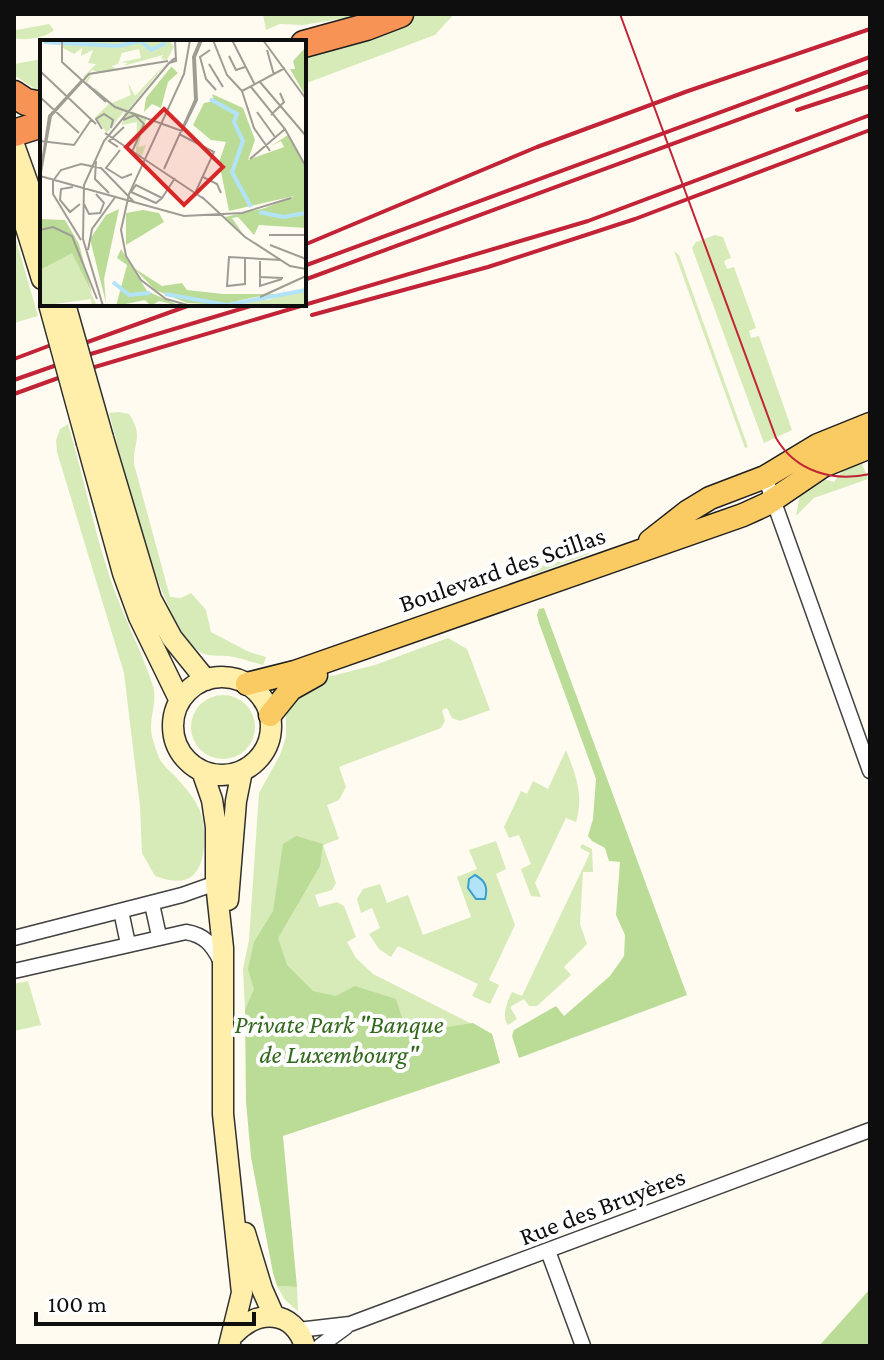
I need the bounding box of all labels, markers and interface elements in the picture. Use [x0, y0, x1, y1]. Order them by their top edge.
inset map [40, 40, 306, 306]
street label: Boulevard des Scillas [395, 521, 609, 618]
park label: Private Park "Banque de Luxembourg" [234, 1010, 444, 1069]
street label: Rue des Bruyères [515, 1162, 689, 1251]
scale bar [36, 1276, 254, 1326]
text: 100 m [48, 1290, 107, 1317]

